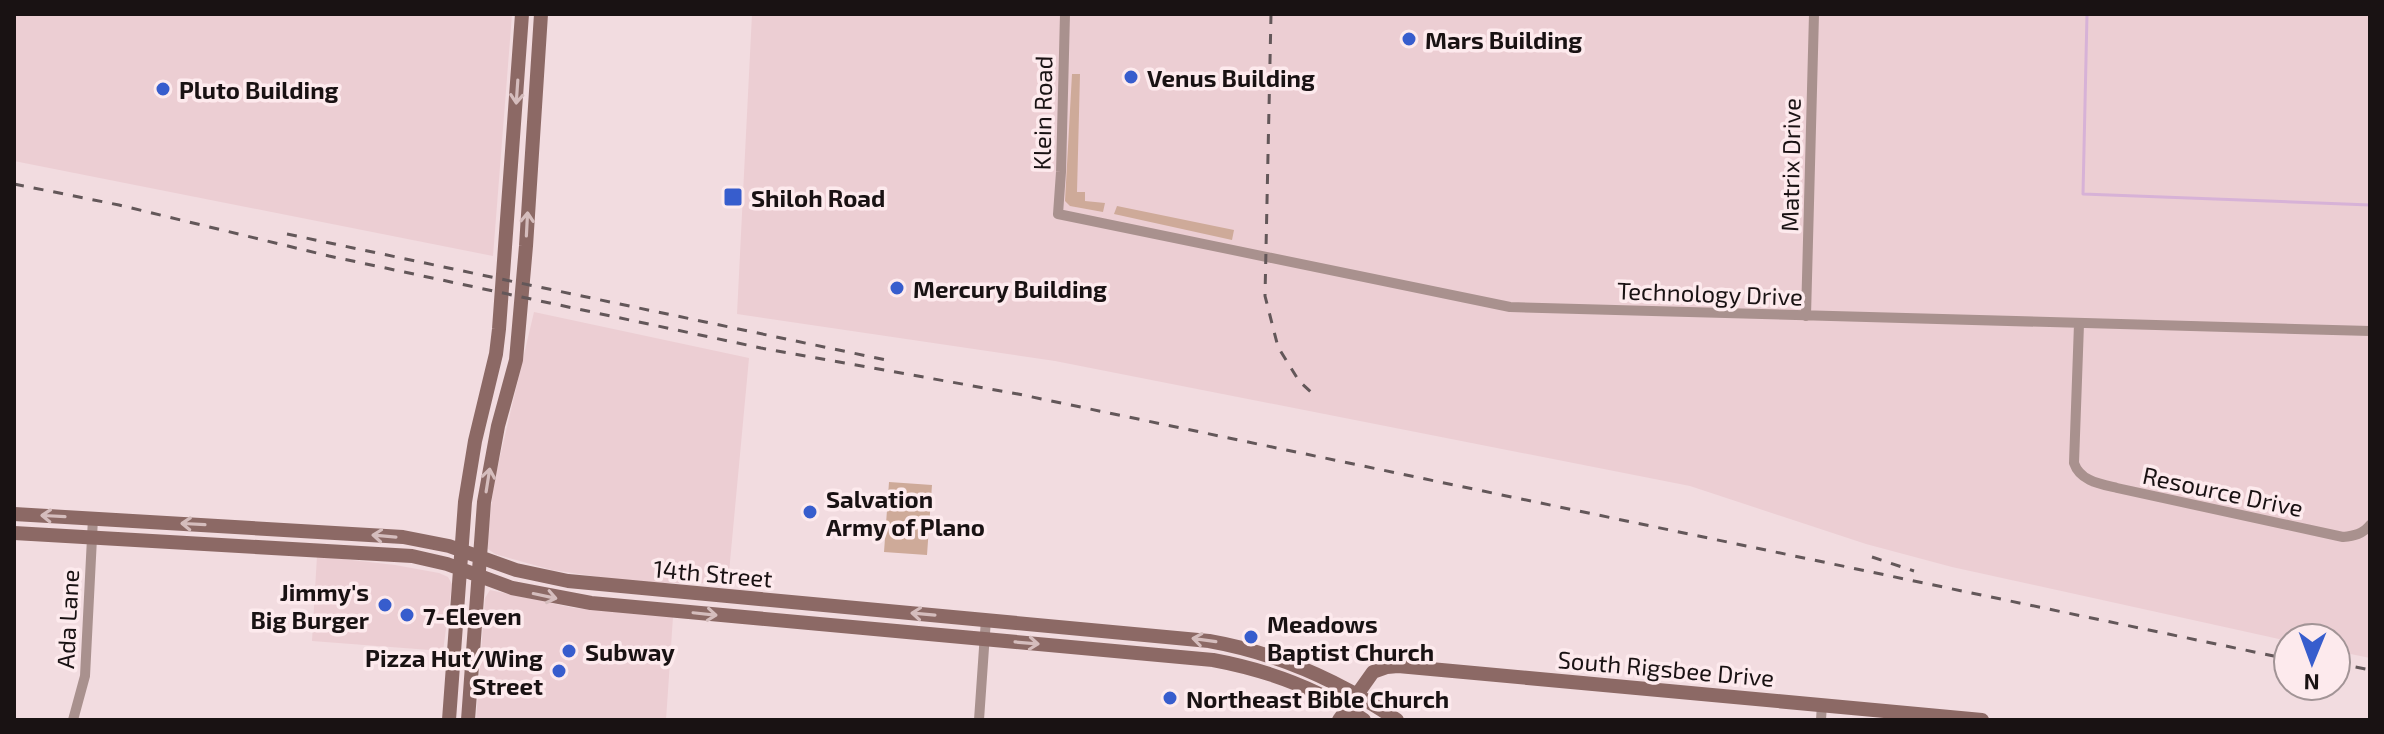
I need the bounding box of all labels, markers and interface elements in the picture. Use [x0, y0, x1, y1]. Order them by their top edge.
place label: Mars Building [1425, 25, 1582, 54]
marker: Mars Building [1400, 30, 1418, 48]
street label: Klein Road [1027, 55, 1057, 171]
place label: Venus Building [1147, 63, 1315, 92]
marker: Venus Building [1122, 68, 1140, 86]
place label: Pluto Building [179, 75, 339, 104]
one-way arrow [509, 78, 524, 105]
marker: Pluto Building [154, 80, 172, 98]
street label: Matrix Drive [1774, 98, 1806, 232]
place label: Shiloh Road [751, 183, 885, 212]
marker: Shiloh Road [722, 186, 744, 208]
one-way arrow [520, 211, 535, 238]
place label: Mercury Building [913, 274, 1107, 303]
street label: Technology Drive [1617, 275, 1803, 311]
marker: Mercury Building [888, 279, 906, 297]
street label: Resource Drive [2140, 460, 2306, 522]
one-way arrow [481, 468, 496, 494]
place label: Salvation Army of Plano [826, 484, 985, 541]
marker: Salvation Army of Plano [801, 503, 819, 521]
one-way arrow [40, 508, 67, 523]
one-way arrow [180, 516, 207, 531]
one-way arrow [371, 528, 398, 543]
street label: 14th Street [652, 553, 774, 593]
street label: Ada Lane [50, 569, 84, 669]
place label: Jimmy's Big Burger [251, 577, 370, 634]
one-way arrow [532, 589, 557, 604]
marker: Jimmy's Big Burger [376, 596, 394, 614]
place label: 7-Eleven [423, 601, 522, 630]
marker: 7-Eleven [398, 606, 416, 624]
one-way arrow [691, 606, 718, 621]
one-way arrow [910, 606, 937, 621]
place label: Meadows Baptist Church [1267, 609, 1434, 666]
north arrow [2272, 622, 2352, 702]
marker: Meadows Baptist Church [1242, 628, 1260, 646]
one-way arrow [1192, 632, 1217, 647]
one-way arrow [1013, 635, 1040, 650]
place label: Subway [585, 637, 675, 666]
marker: Subway [560, 642, 578, 660]
place label: Pizza Hut/Wing Street [365, 643, 543, 700]
street label: South Rigsbee Drive [1556, 644, 1776, 692]
marker: Pizza Hut/Wing Street [550, 662, 568, 680]
text: N [2303, 670, 2320, 696]
place label: Northeast Bible Church [1186, 684, 1449, 713]
marker: Northeast Bible Church [1161, 689, 1179, 707]

